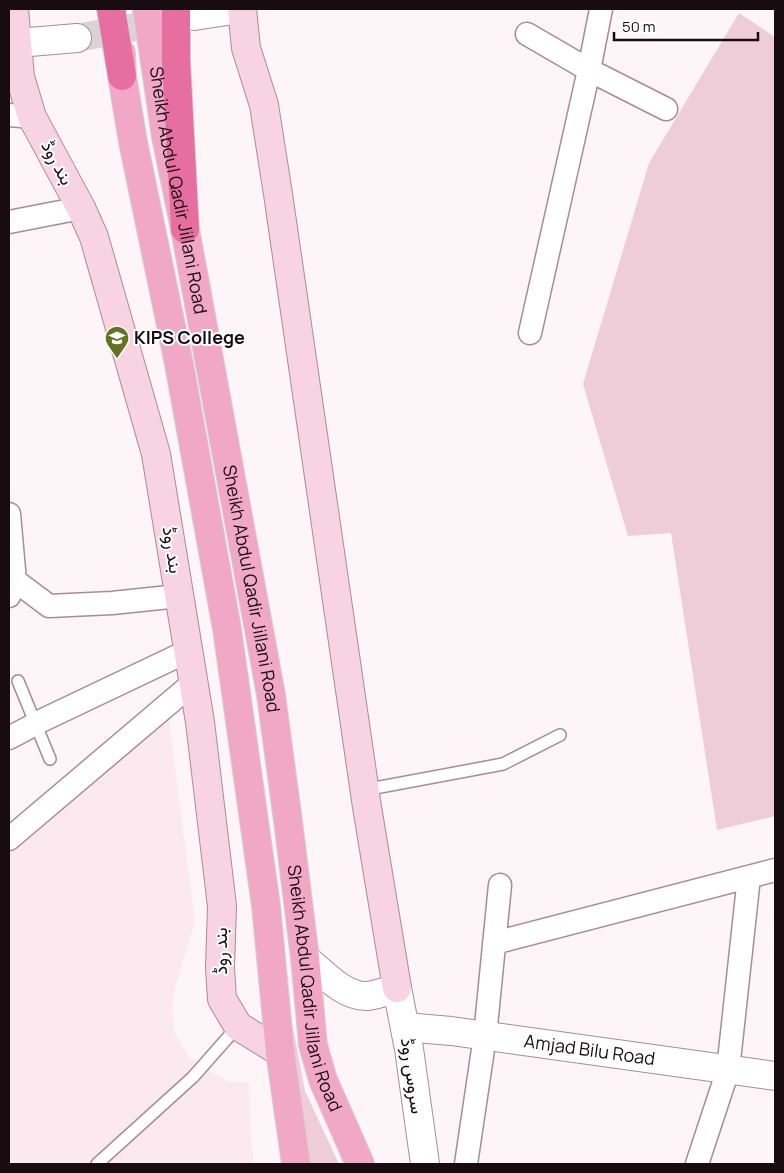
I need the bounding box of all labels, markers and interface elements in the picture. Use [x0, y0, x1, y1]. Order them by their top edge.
scale bar [614, 10, 758, 42]
text: 50 m [622, 16, 656, 37]
street label: Sheikh Abdul Qadir Jillani Road [145, 65, 213, 316]
street label: بند روڈ [36, 136, 80, 189]
school or university icon: KIPS College [104, 325, 130, 359]
place label: KIPS College [134, 325, 245, 349]
street label: Sheikh Abdul Qadir Jillani Road [218, 463, 286, 714]
street label: بند روڈ [157, 525, 189, 575]
street label: Sheikh Abdul Qadir Jillani Road [283, 863, 348, 1115]
street label: بند روڈ [208, 927, 232, 975]
street label: Amjad Bilu Road [523, 1028, 657, 1070]
street label: سروس روڈ [396, 1036, 430, 1115]

